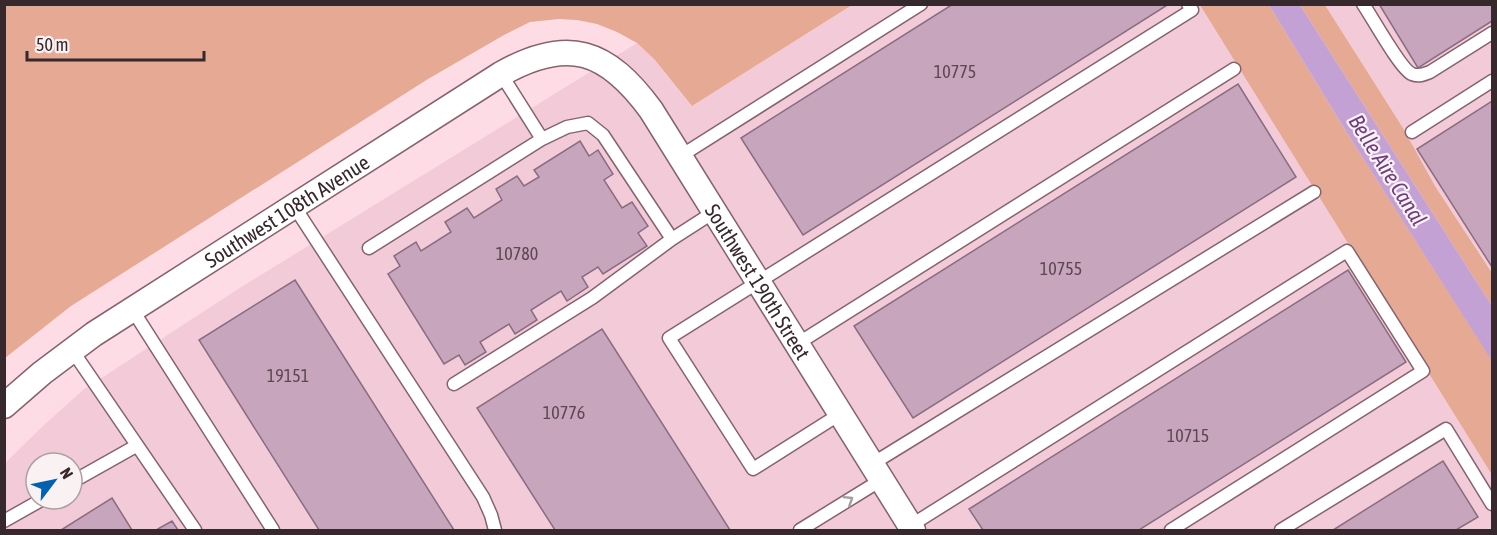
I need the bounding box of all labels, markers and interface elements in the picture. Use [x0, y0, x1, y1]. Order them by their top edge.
scale bar [27, 24, 204, 62]
text: 50 m [36, 34, 68, 55]
house number: 10775 [934, 61, 976, 82]
water label: Belle Aire Canal [1344, 110, 1432, 230]
street label: Southwest 108th Avenue [200, 150, 373, 272]
street label: Southwest 190th Street [701, 200, 815, 363]
house number: 10780 [496, 243, 538, 264]
house number: 10755 [1040, 258, 1082, 279]
house number: 19151 [267, 365, 309, 386]
house number: 10776 [543, 402, 585, 423]
house number: 10715 [1167, 425, 1209, 446]
north arrow [24, 451, 84, 511]
text: N [57, 464, 77, 482]
one-way arrow [842, 496, 853, 507]

